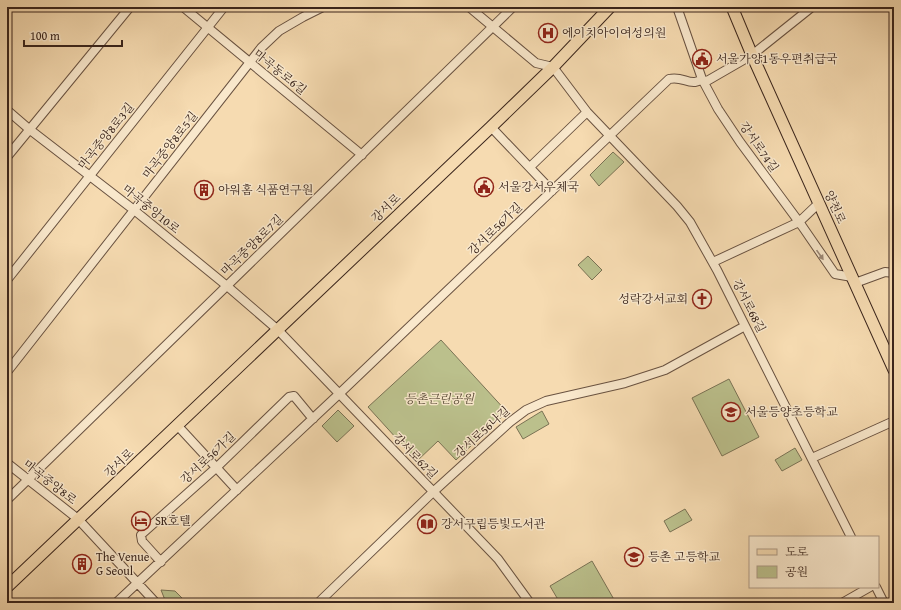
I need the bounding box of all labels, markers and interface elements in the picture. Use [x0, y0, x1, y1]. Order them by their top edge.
scale bar [24, 22, 122, 48]
hospital icon: 에이치아이여성의원 [537, 22, 559, 44]
place label: 에이치아이여성의원 [562, 24, 666, 41]
text: 100 m [30, 27, 60, 44]
street label: 마곡동로6길 [250, 45, 310, 98]
public building icon: 서울가양1동우편취급국 [691, 48, 713, 70]
place label: 서울가양1동우편취급국 [716, 50, 838, 67]
street label: 마곡중앙8로3길 [73, 99, 138, 173]
street label: 마곡중앙8로5길 [138, 108, 201, 182]
street label: 강서로74길 [736, 118, 783, 175]
public building icon: 서울강서우체국 [473, 176, 495, 198]
place label: 서울강서우체국 [498, 178, 580, 195]
building icon: 아워홈 식품연구원 [193, 179, 215, 201]
street label: 마곡중앙10로 [119, 180, 184, 237]
place label: 아워홈 식품연구원 [218, 181, 313, 198]
street label: 양천로 [821, 187, 850, 227]
street label: 강서로 [367, 189, 404, 226]
street label: 강서로56가길 [464, 198, 526, 259]
street label: 마곡중앙8로7길 [217, 210, 287, 279]
one-way arrow [816, 250, 824, 260]
street label: 강서로68길 [729, 276, 770, 335]
church icon: 성락강서교회 [691, 288, 713, 310]
place label: 성락강서교회 [618, 290, 688, 307]
park label: 등촌근린공원 [404, 390, 475, 407]
school or university icon: 서울등양초등학교 [720, 401, 742, 423]
street label: 강서로56나길 [450, 402, 513, 461]
place label: 서울등양초등학교 [745, 403, 838, 420]
street label: 강서로56가길 [176, 428, 239, 488]
street label: 강서로62길 [389, 429, 442, 482]
street label: 강서로 [100, 444, 137, 481]
street label: 마곡중앙8로 [20, 455, 81, 508]
hotel icon: SR호텔 [130, 510, 152, 532]
place label: SR호텔 [155, 512, 191, 529]
library icon: 강서구립등빛도서관 [416, 513, 438, 535]
place label: 강서구립등빛도서관 [441, 515, 546, 532]
legend [749, 536, 879, 588]
text: 도로 [785, 543, 809, 560]
school or university icon: 등촌 고등학교 [623, 546, 645, 568]
place label: The Venue G Seoul [96, 548, 150, 579]
place label: 등촌 고등학교 [648, 548, 721, 565]
building icon: The Venue G Seoul [71, 553, 93, 575]
text: 공원 [785, 563, 808, 580]

